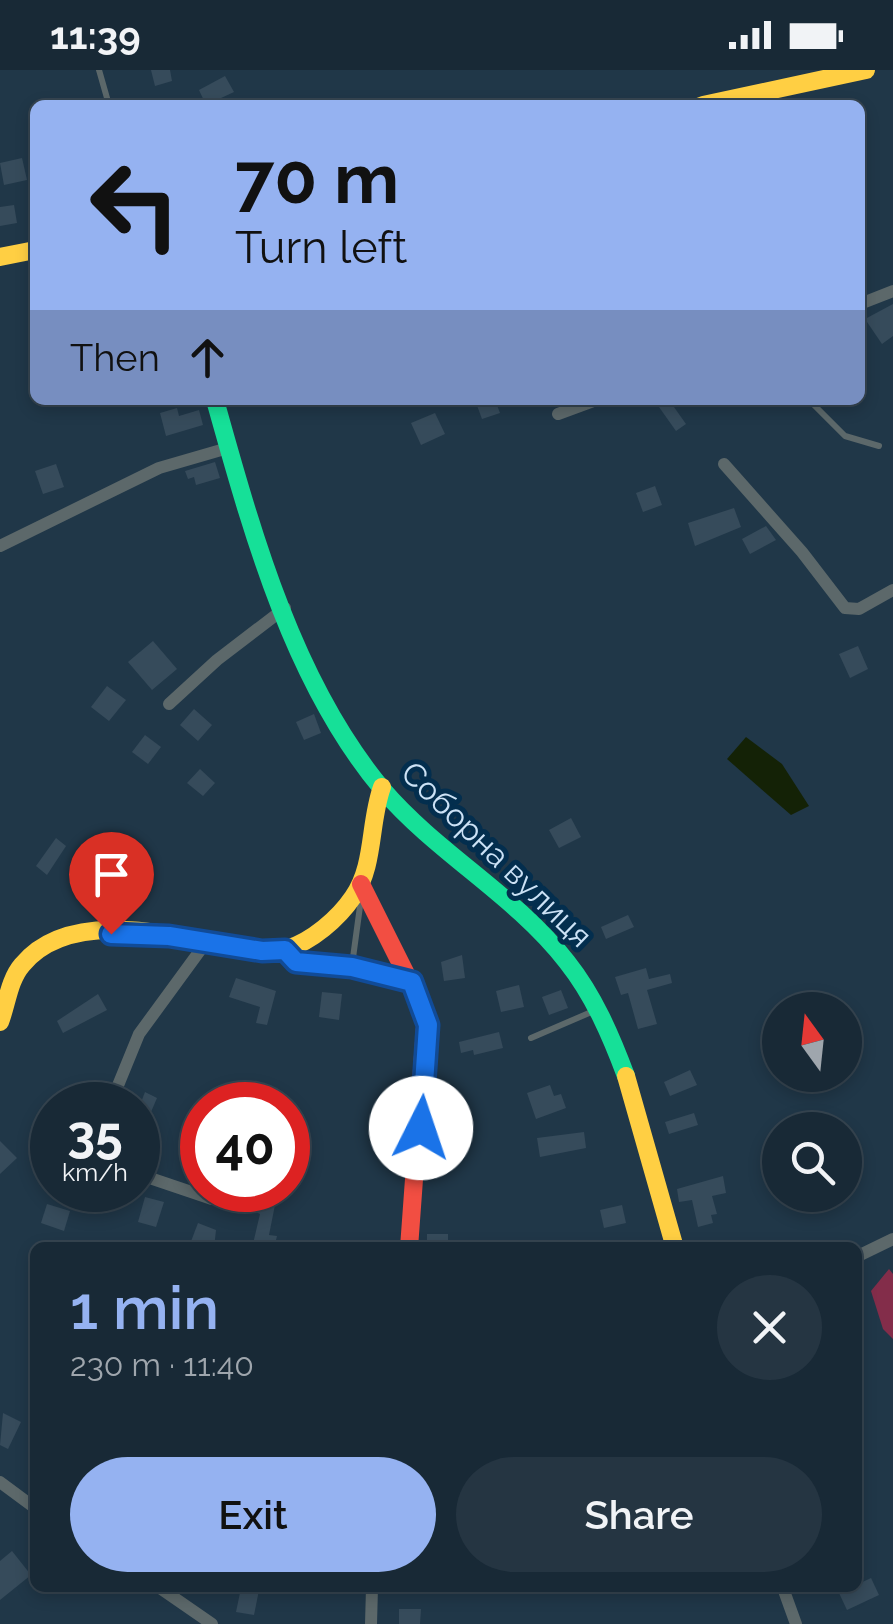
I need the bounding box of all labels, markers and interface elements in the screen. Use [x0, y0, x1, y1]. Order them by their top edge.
text: 11:39 [50, 13, 141, 58]
text: 70 m [235, 137, 399, 219]
icon: left [70, 140, 200, 270]
text: Turn left [235, 221, 407, 274]
icon: ahead [180, 330, 235, 385]
text: Then [70, 335, 160, 380]
street label: Соборна вулиця [394, 754, 600, 954]
pin [69, 832, 154, 935]
icon: arrive [84, 847, 139, 902]
north arrow [762, 992, 862, 1092]
map controls [762, 992, 862, 1212]
position arrow [369, 1076, 473, 1180]
speed limit sign: 40 [180, 1082, 310, 1212]
text: 35 [67, 1105, 123, 1164]
button: search [762, 1112, 862, 1212]
text: km/h [62, 1157, 128, 1187]
text: 1 min [70, 1273, 219, 1343]
button: close [717, 1275, 822, 1380]
text: 230 m · 11:40 [70, 1346, 254, 1383]
button: Exit [70, 1457, 436, 1572]
button: Share [456, 1457, 822, 1572]

